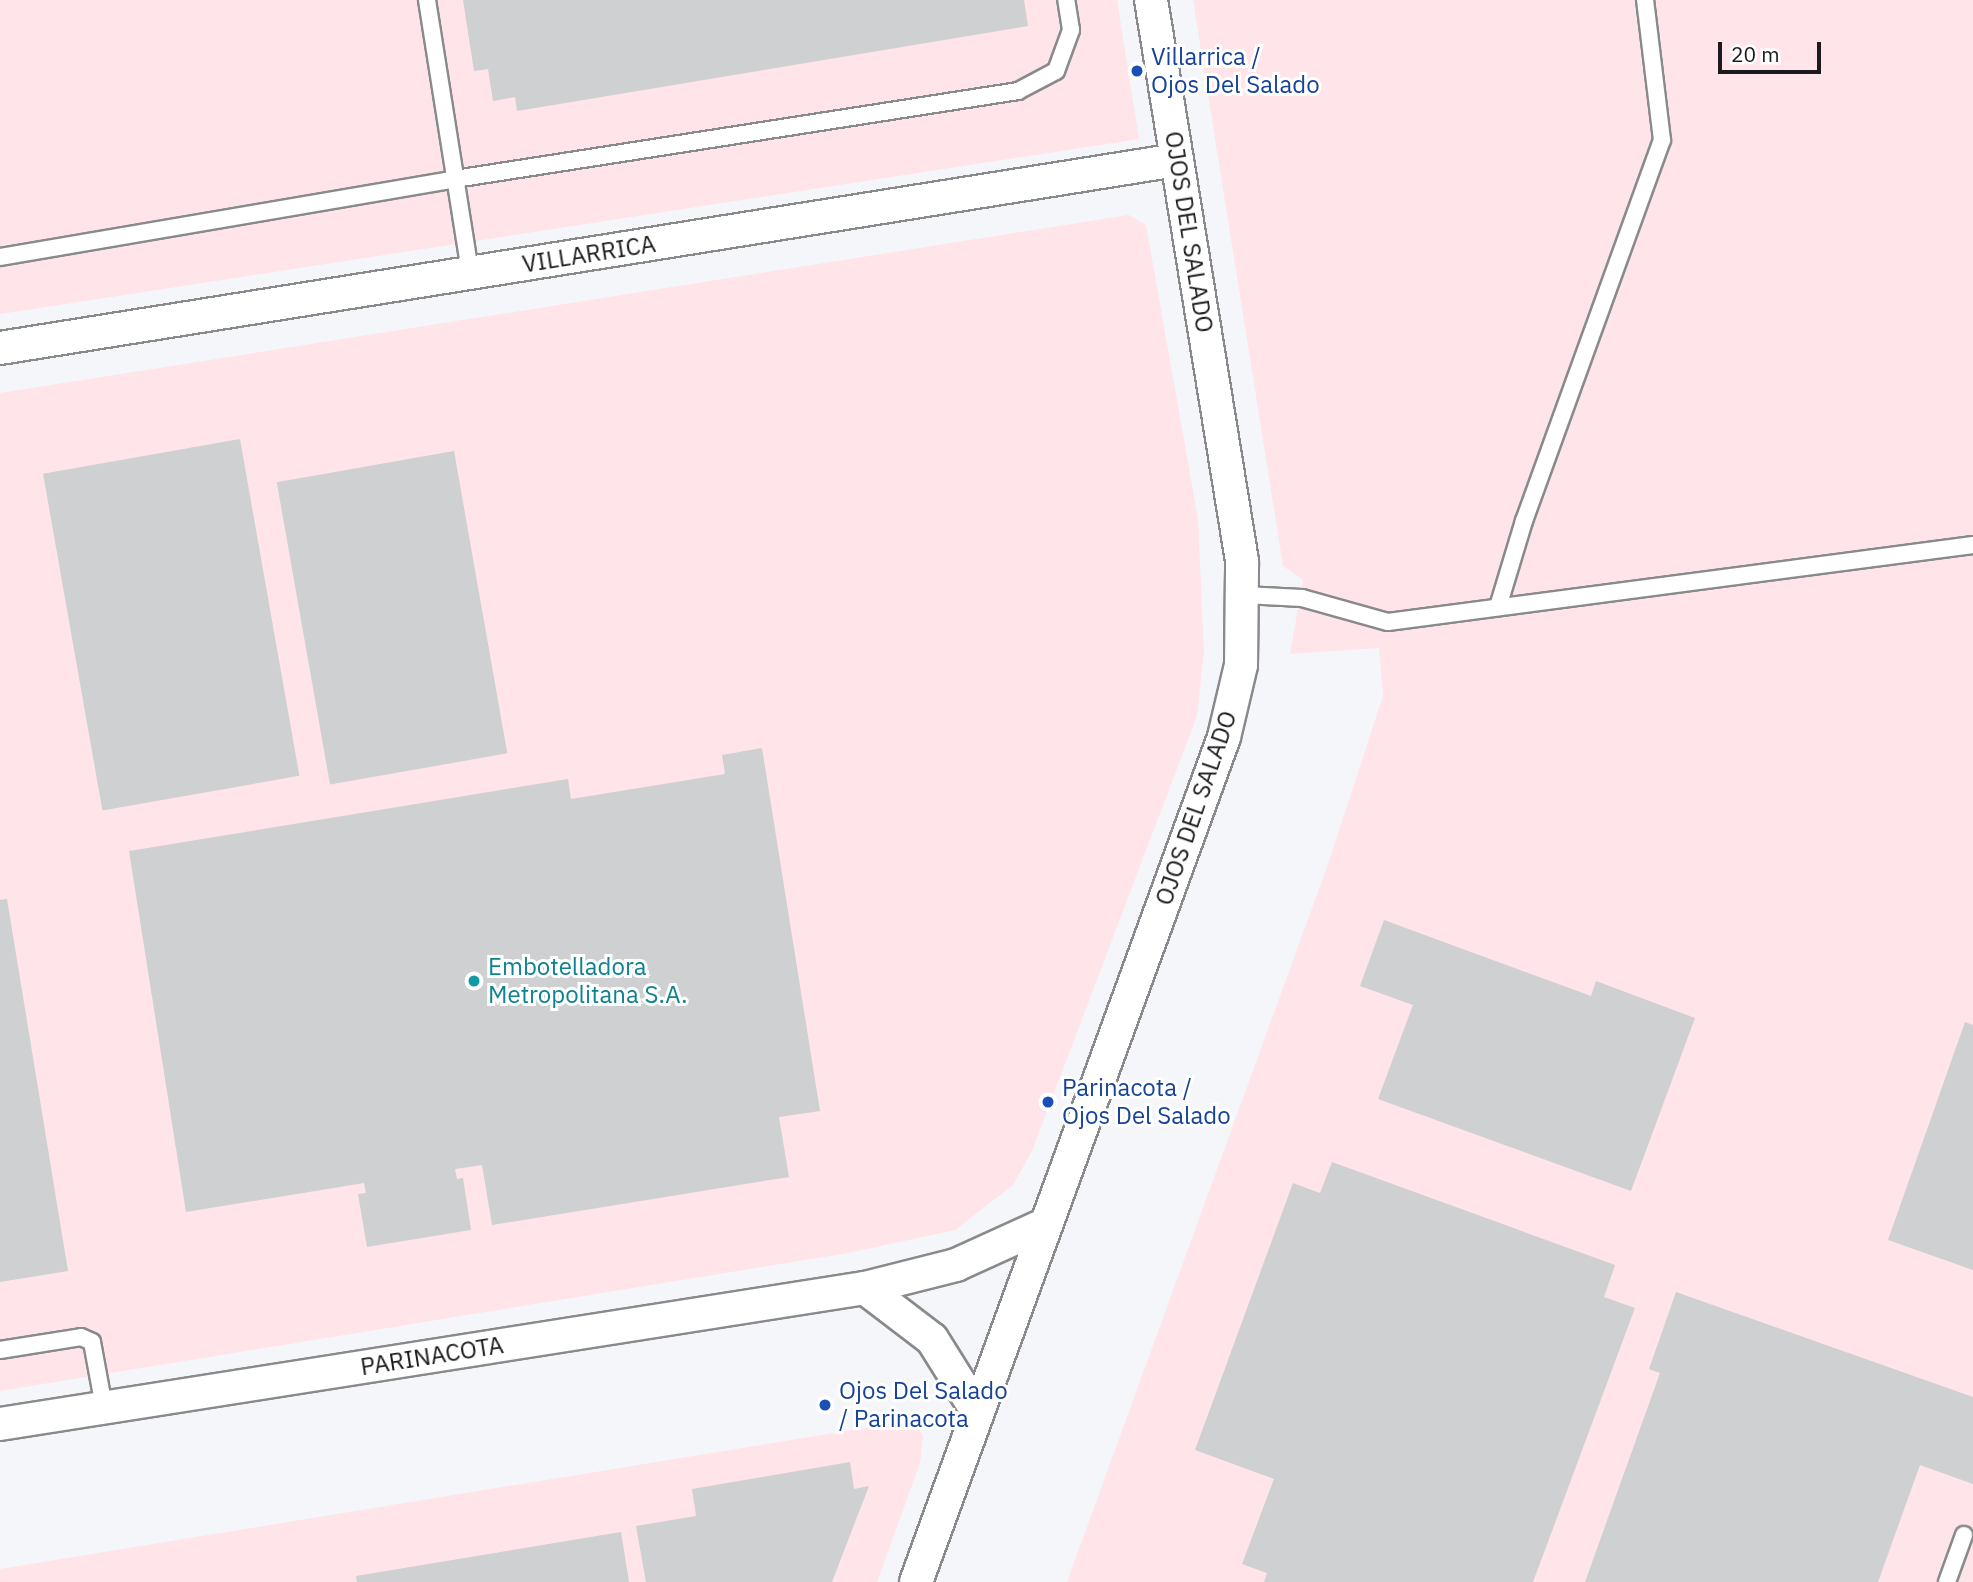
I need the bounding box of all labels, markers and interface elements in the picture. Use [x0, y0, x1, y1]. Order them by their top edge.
scale bar [1721, 28, 1824, 72]
text: 20 m [1731, 40, 1780, 68]
place label: Villarrica / Ojos Del Salado [1151, 43, 1320, 99]
marker: Villarrica / Ojos Del Salado [1129, 63, 1145, 79]
street label: OJOS DEL SALADO [1159, 129, 1219, 335]
street label: VILLARRICA [520, 229, 658, 279]
street label: OJOS DEL SALADO [1149, 707, 1243, 909]
place label: Embotelladora Metropolitana S.A. [488, 953, 688, 1009]
marker: Embotelladora Metropolitana S.A. [466, 973, 482, 989]
place label: Parinacota / Ojos Del Salado [1062, 1074, 1231, 1130]
marker: Parinacota / Ojos Del Salado [1040, 1094, 1056, 1110]
street label: PARINACOTA [358, 1330, 506, 1382]
place label: Ojos Del Salado / Parinacota [839, 1377, 1008, 1433]
marker: Ojos Del Salado / Parinacota [817, 1397, 833, 1413]

